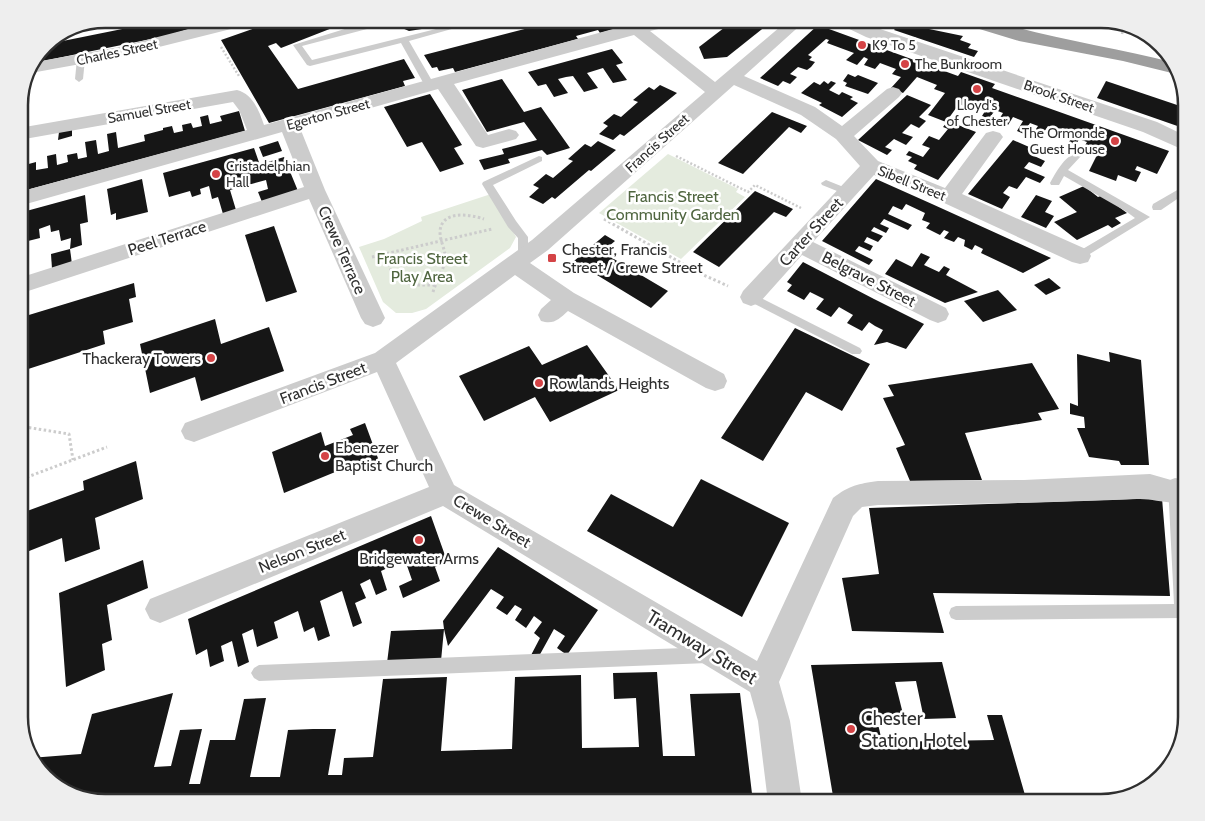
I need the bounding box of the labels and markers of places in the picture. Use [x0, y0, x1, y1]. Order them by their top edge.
place label: K9 To 5 [872, 36, 916, 54]
marker: K9 To 5 [856, 39, 868, 51]
place label: The Bunkroom [915, 55, 1002, 73]
marker: The Bunkroom [899, 58, 911, 70]
marker: Lloyd's of Chester [971, 83, 983, 95]
place label: Lloyd's of Chester [947, 96, 1008, 130]
place label: The Ormonde Guest House [1022, 124, 1105, 158]
marker: The Ormonde Guest House [1109, 135, 1121, 147]
place label: Cristadelphian Hall [226, 157, 310, 191]
marker: Cristadelphian Hall [210, 168, 222, 180]
place label: Chester, Francis Street / Crewe Street [562, 240, 703, 277]
marker: Chester, Francis Street / Crewe Street [546, 252, 558, 264]
place label: Thackeray Towers [83, 349, 201, 368]
marker: Thackeray Towers [205, 352, 217, 364]
place label: Rowlands Heights [549, 374, 670, 393]
marker: Rowlands Heights [533, 377, 545, 389]
place label: Ebenezer Baptist Church [335, 438, 433, 475]
marker: Ebenezer Baptist Church [319, 450, 331, 462]
marker: Bridgewater Arms [413, 534, 425, 546]
place label: Bridgewater Arms [359, 549, 479, 568]
place label: Chester Station Hotel [861, 707, 967, 752]
marker: Chester Station Hotel [845, 723, 857, 735]

